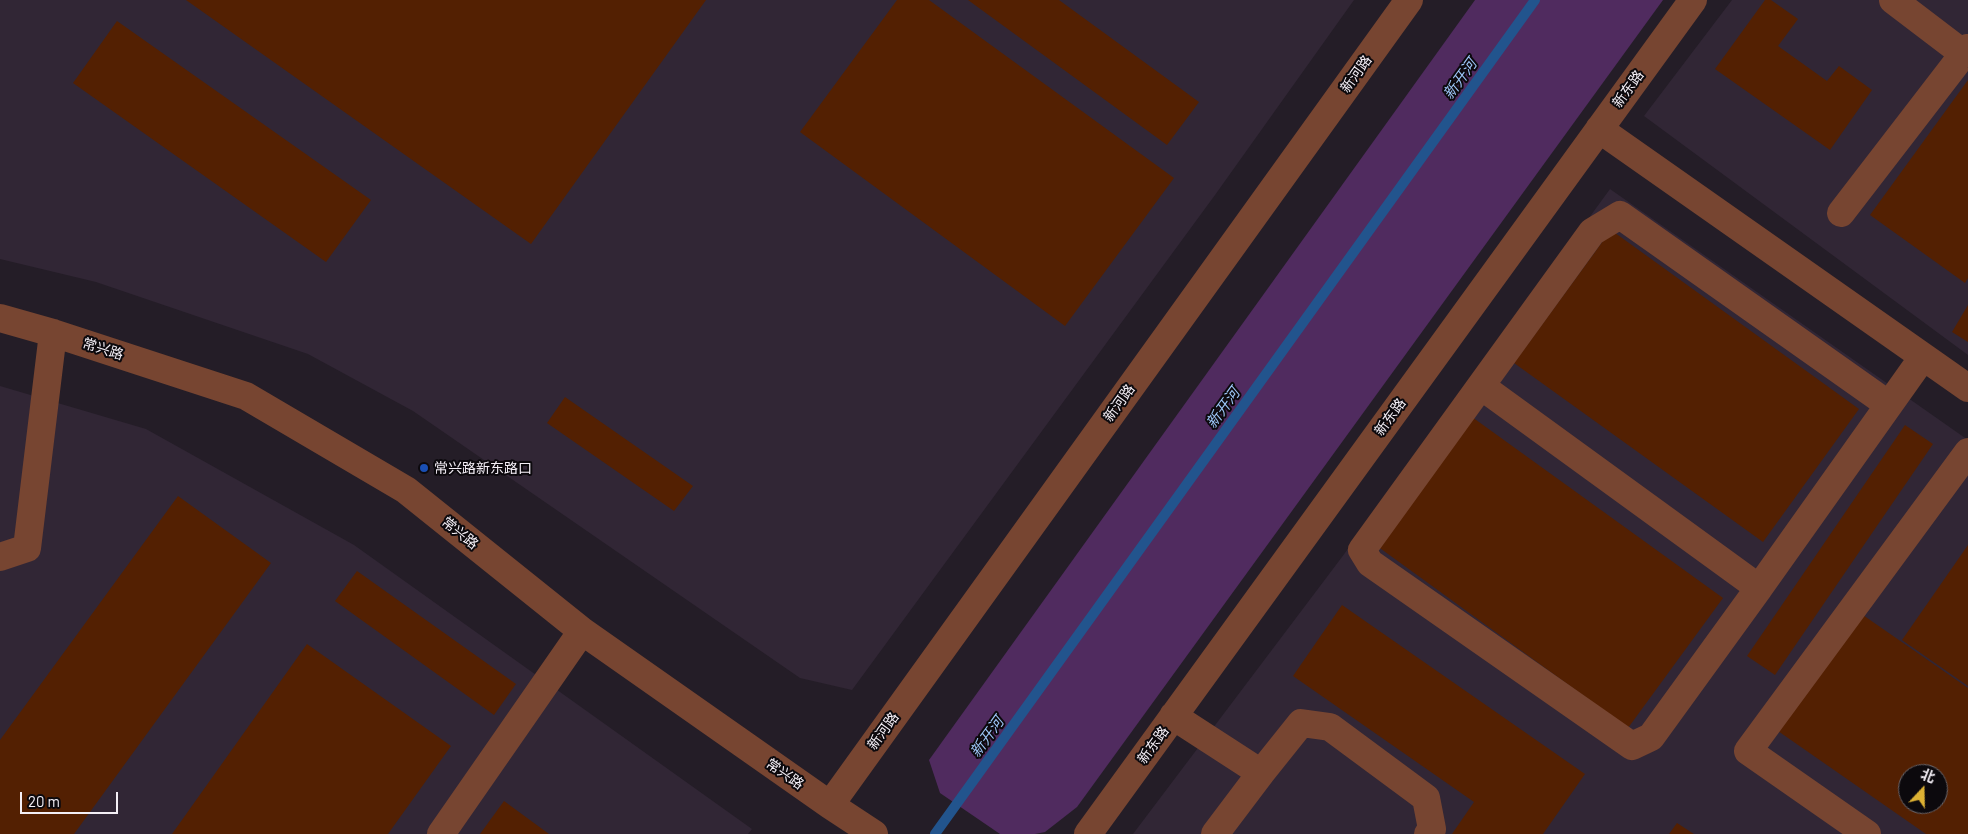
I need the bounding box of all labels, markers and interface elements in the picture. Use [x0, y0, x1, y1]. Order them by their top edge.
street label: 新河路 [1337, 52, 1375, 96]
water label: 新开河 [1439, 56, 1481, 102]
street label: 新东路 [1609, 67, 1647, 111]
street label: 常兴路 [80, 335, 126, 363]
street label: 新河路 [1100, 381, 1138, 425]
water label: 新开河 [1202, 385, 1244, 431]
street label: 新东路 [1371, 395, 1409, 439]
place label: 常兴路新东路口 [434, 460, 532, 476]
marker: 常兴路新东路口 [418, 462, 430, 474]
street label: 常兴路 [438, 513, 482, 553]
street label: 新河路 [864, 709, 902, 753]
water label: 新开河 [966, 714, 1008, 760]
street label: 新东路 [1134, 723, 1172, 767]
street label: 常兴路 [763, 755, 807, 793]
north arrow [1898, 764, 1948, 814]
text: 北 [1919, 765, 1938, 786]
scale bar [22, 782, 120, 814]
text: 20 m [28, 792, 60, 810]

